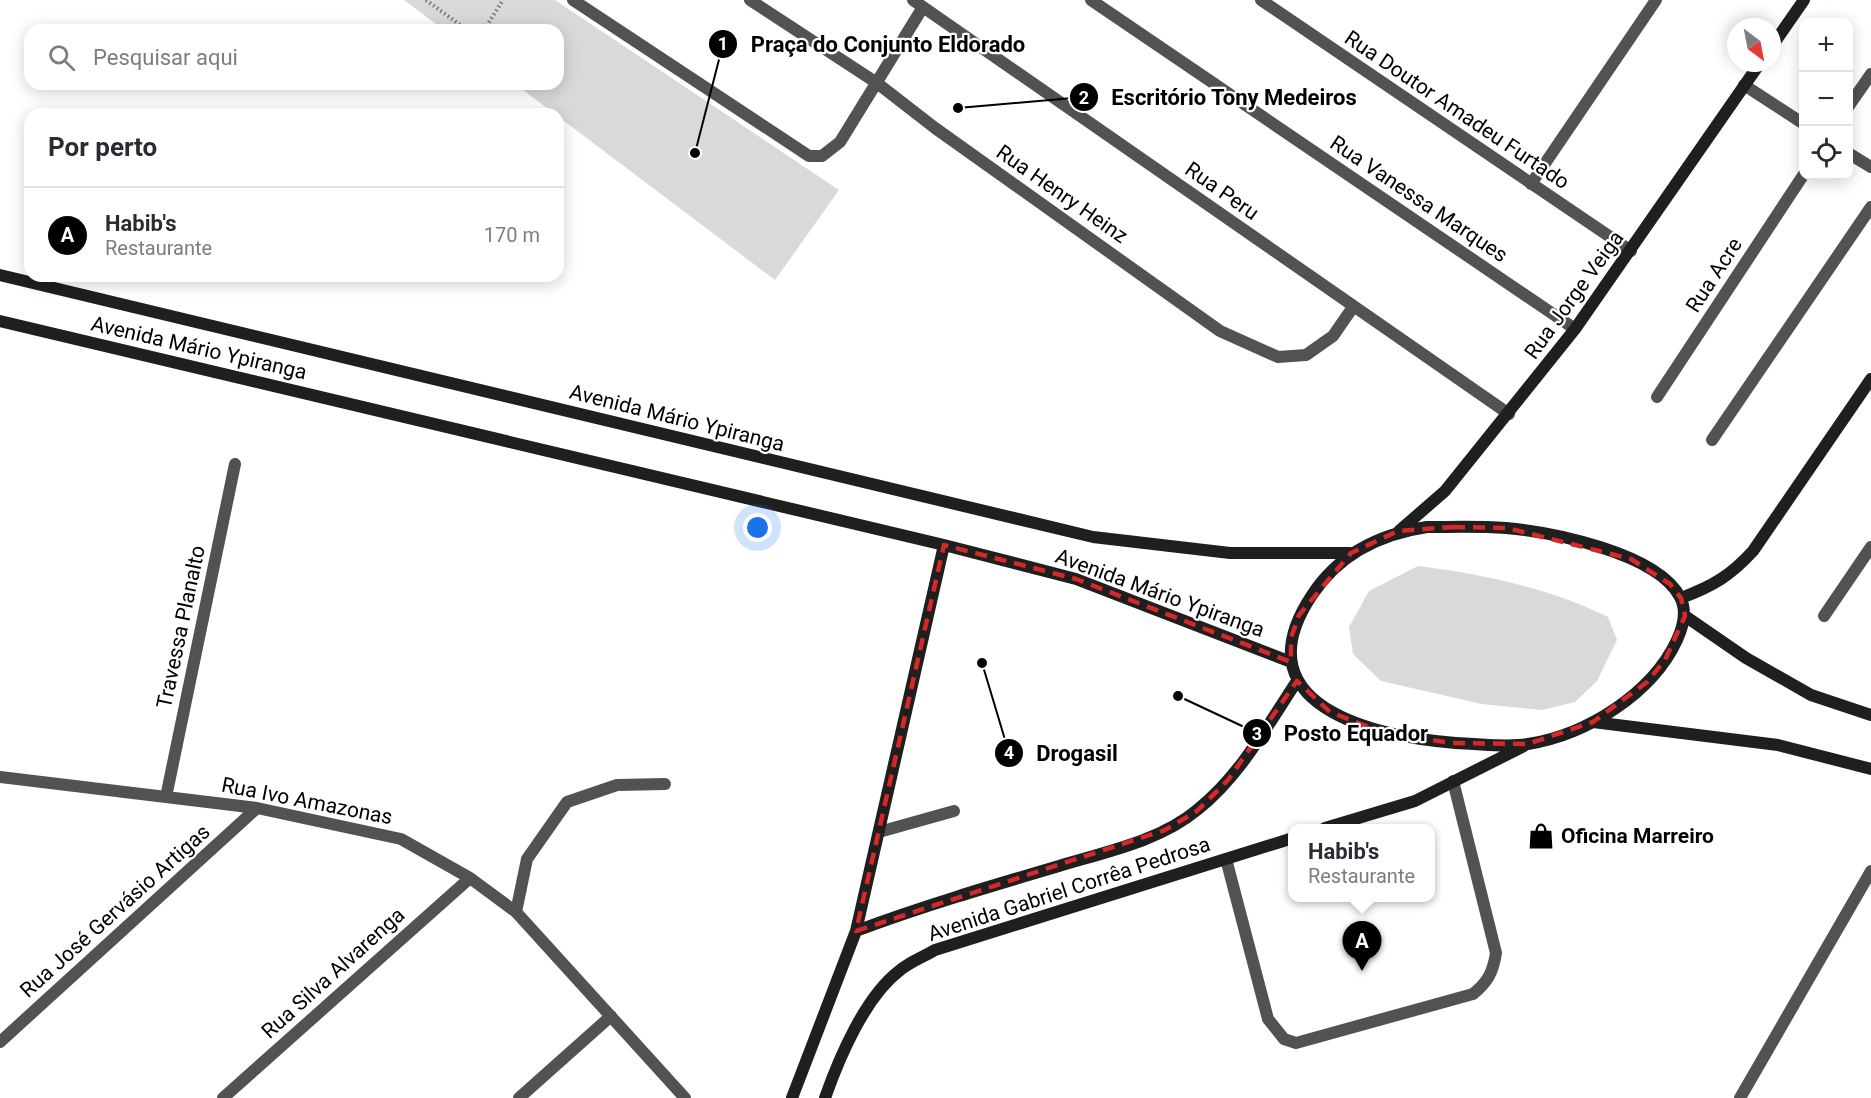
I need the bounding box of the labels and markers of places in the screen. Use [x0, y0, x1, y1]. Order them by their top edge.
callout: Praça do Conjunto Eldorado [708, 24, 1037, 64]
callout: Escritório Tony Medeiros [1069, 77, 1369, 117]
callout: Posto Equador [1242, 713, 1440, 753]
callout: Drogasil [994, 733, 1130, 773]
shop icon: Oficina Marreiro [1526, 821, 1556, 851]
place label: Oficina Marreiro [1561, 824, 1714, 848]
pin: A [1342, 922, 1382, 971]

